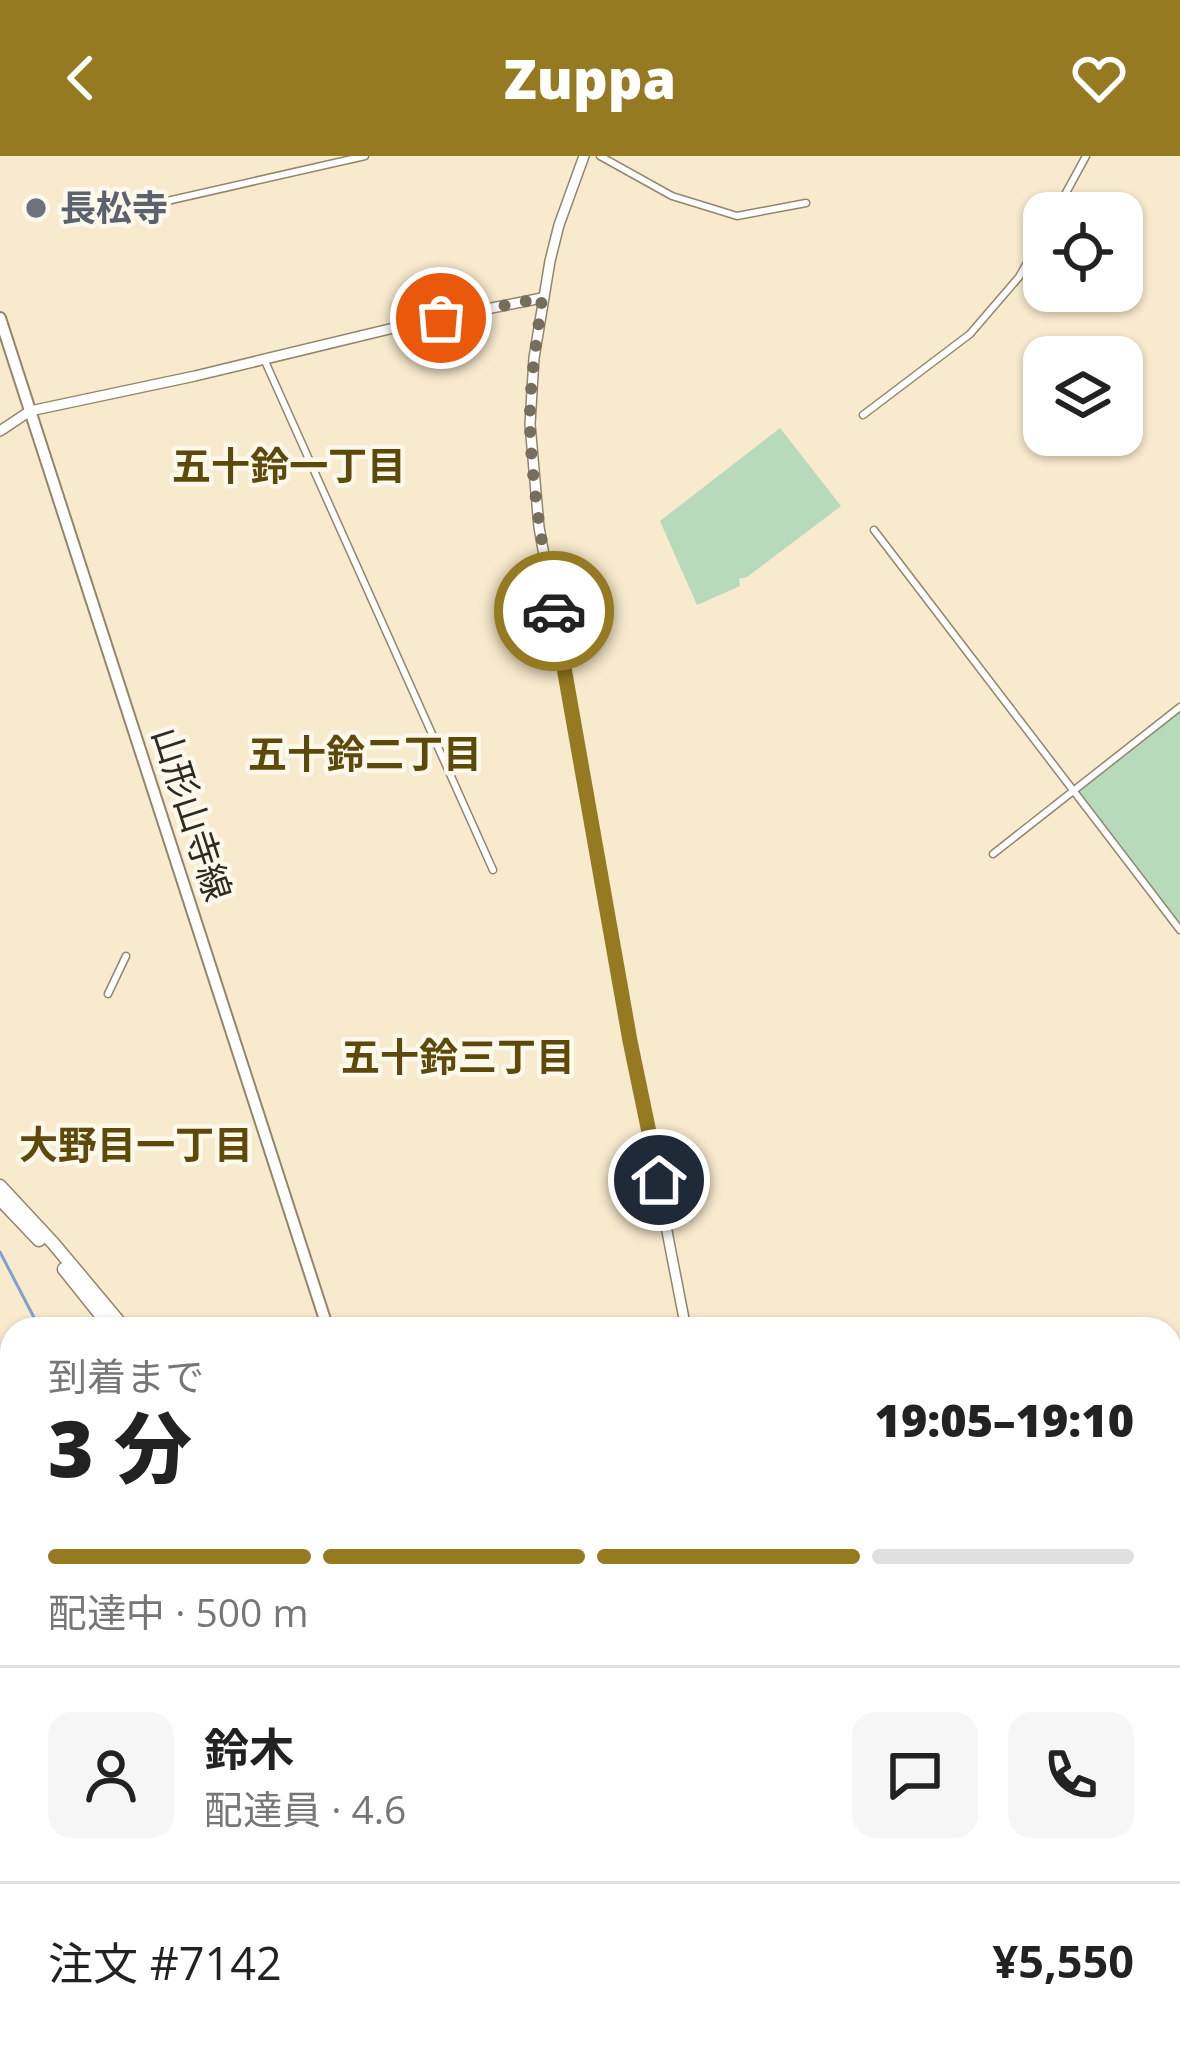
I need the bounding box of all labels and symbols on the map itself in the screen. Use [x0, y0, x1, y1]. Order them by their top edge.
place label: 長松寺 [60, 183, 168, 232]
marker: 長松寺 [23, 195, 49, 221]
pin [390, 267, 492, 369]
district label: 五十鈴一丁目 [172, 438, 406, 491]
courier [494, 551, 614, 671]
street label: 山形山寺線 [141, 721, 244, 907]
district label: 五十鈴二丁目 [248, 726, 482, 779]
district label: 五十鈴三丁目 [341, 1029, 575, 1082]
district label: 大野目一丁目 [19, 1117, 253, 1170]
pin [608, 1129, 710, 1231]

